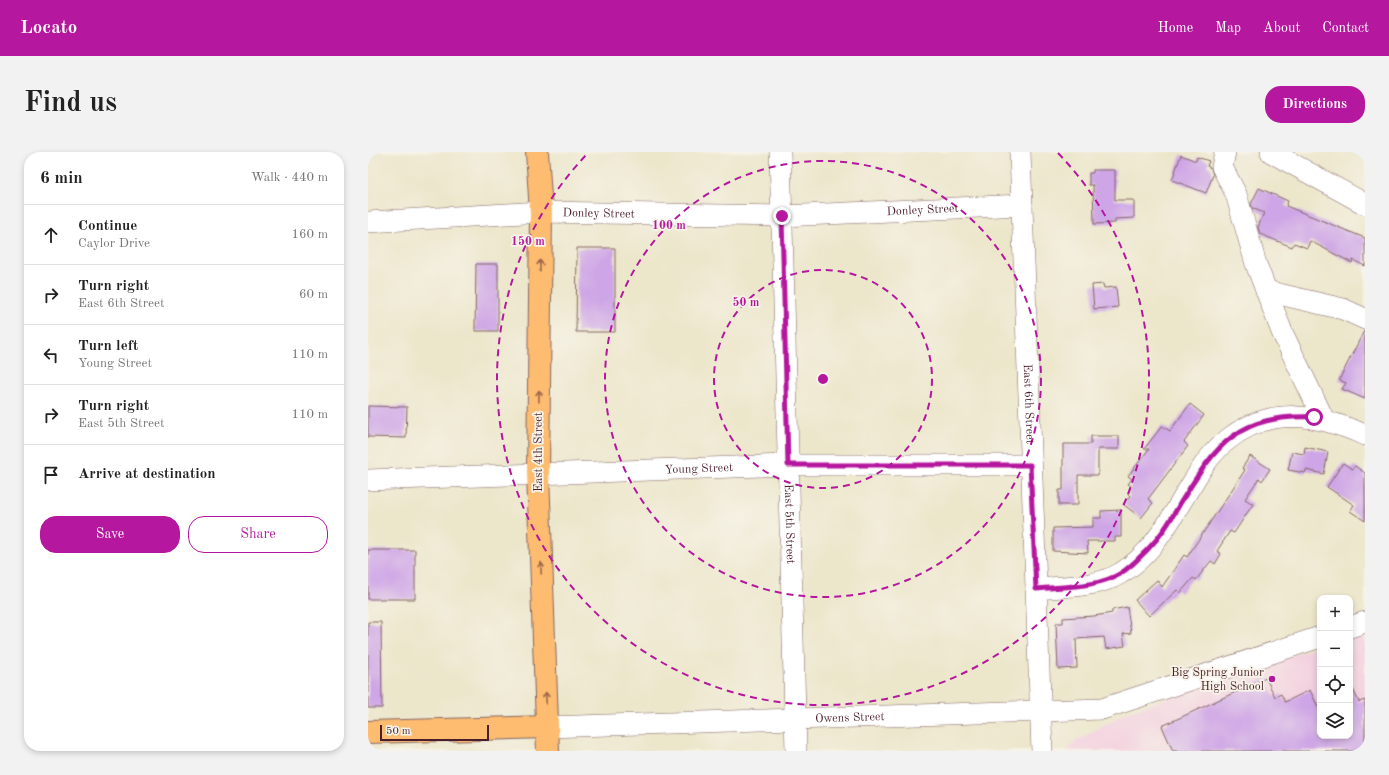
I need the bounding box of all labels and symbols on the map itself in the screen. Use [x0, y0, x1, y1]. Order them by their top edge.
street label: Donley Street [886, 203, 959, 218]
street label: Donley Street [562, 207, 635, 221]
route end [773, 207, 791, 225]
text: 100 m [652, 220, 686, 232]
text: 150 m [511, 235, 545, 248]
one-way arrow [536, 260, 544, 273]
text: 50 m [733, 296, 760, 309]
street label: East 6th Street [1021, 364, 1036, 444]
centre of rings [816, 372, 830, 386]
one-way arrow [535, 390, 542, 403]
route start [1305, 408, 1323, 426]
street label: East 4th Street [533, 412, 545, 492]
street label: Young Street [664, 462, 733, 476]
street label: East 5th Street [782, 484, 796, 564]
one-way arrow [537, 562, 545, 575]
place label: Big Spring Junior High School [1171, 667, 1264, 693]
marker: Big Spring Junior High School [1267, 674, 1277, 684]
one-way arrow [542, 692, 550, 705]
street label: Owens Street [815, 711, 885, 725]
scale bar [380, 723, 489, 742]

